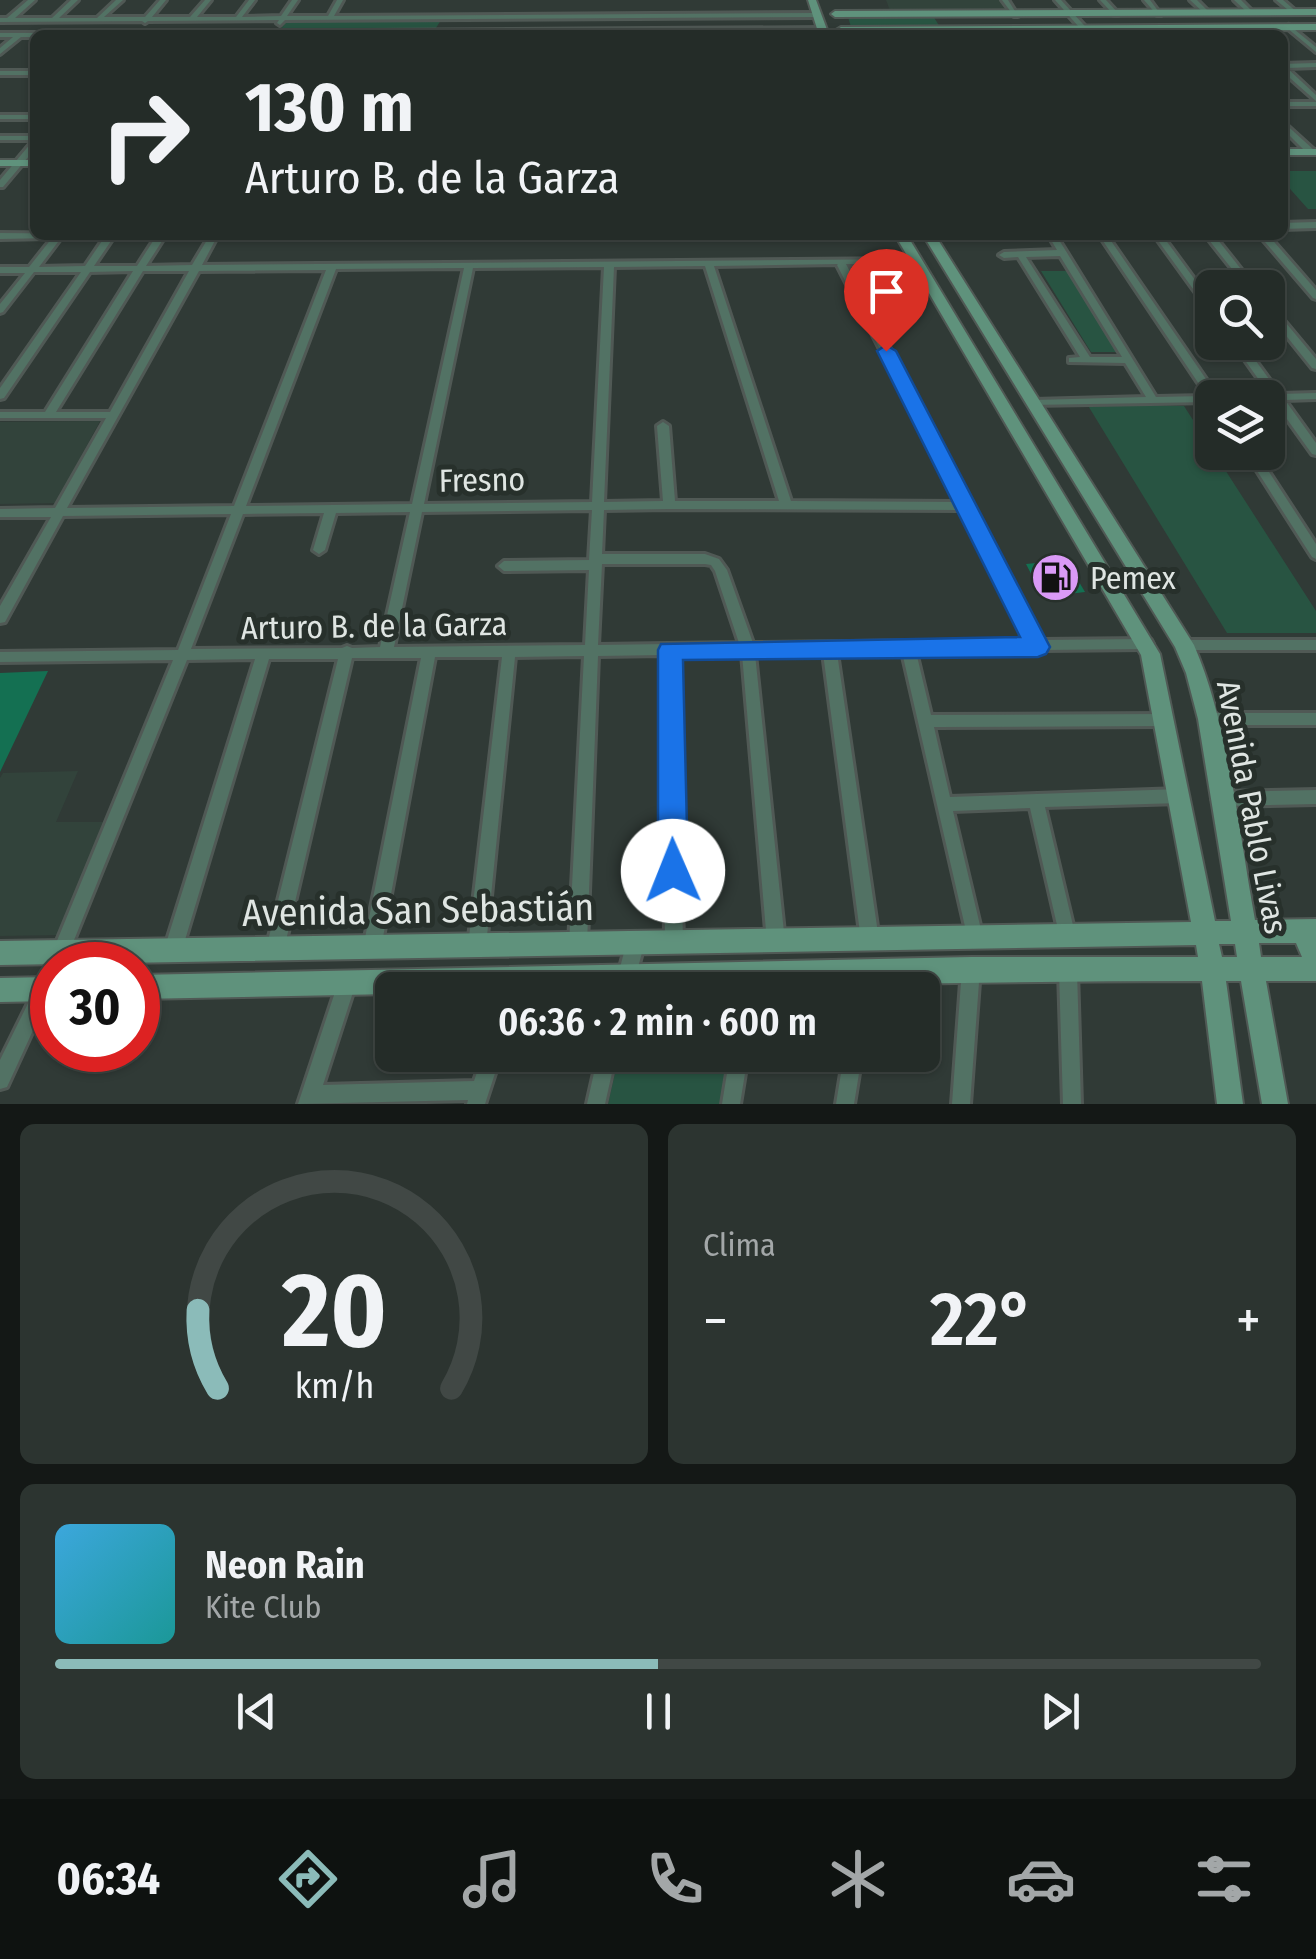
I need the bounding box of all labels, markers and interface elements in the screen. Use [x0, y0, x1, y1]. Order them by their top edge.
text: 130 m [245, 66, 414, 150]
icon: right [80, 70, 210, 200]
text: Arturo B. de la Garza [245, 151, 620, 205]
pin [844, 249, 929, 352]
icon: arrive [859, 264, 914, 319]
map controls [1195, 270, 1285, 470]
button: search [1195, 270, 1285, 360]
button: layers [1195, 380, 1285, 470]
street label: Fresno [439, 460, 525, 500]
fuel station icon: Pemex [1029, 552, 1081, 604]
place label: Pemex [1090, 559, 1176, 597]
street label: Arturo B. de la Garza [240, 605, 508, 647]
street label: Avenida Pablo Livas [1209, 677, 1295, 937]
position arrow [621, 819, 725, 923]
street label: Avenida San Sebastián [242, 884, 594, 936]
speed limit sign: 30 [30, 942, 160, 1072]
text: 06:36 · 2 min · 600 m [498, 999, 817, 1045]
text: Clima [703, 1226, 776, 1264]
text: 20 [281, 1249, 386, 1374]
text: 22° [930, 1275, 1034, 1365]
text: − [703, 1288, 728, 1354]
text: + [1236, 1288, 1261, 1354]
text: km/h [294, 1365, 374, 1407]
text: Neon Rain [205, 1542, 365, 1588]
text: Kite Club [205, 1588, 321, 1626]
icon: previous [229, 1684, 284, 1739]
icon: pause [631, 1684, 686, 1739]
icon: next [1033, 1684, 1088, 1739]
icon: directions [273, 1844, 343, 1914]
icon: music [457, 1844, 527, 1914]
icon: phone [640, 1844, 710, 1914]
icon: climate [823, 1844, 893, 1914]
icon: car [1006, 1844, 1076, 1914]
icon: filters [1189, 1844, 1259, 1914]
text: 06:34 [57, 1852, 160, 1906]

